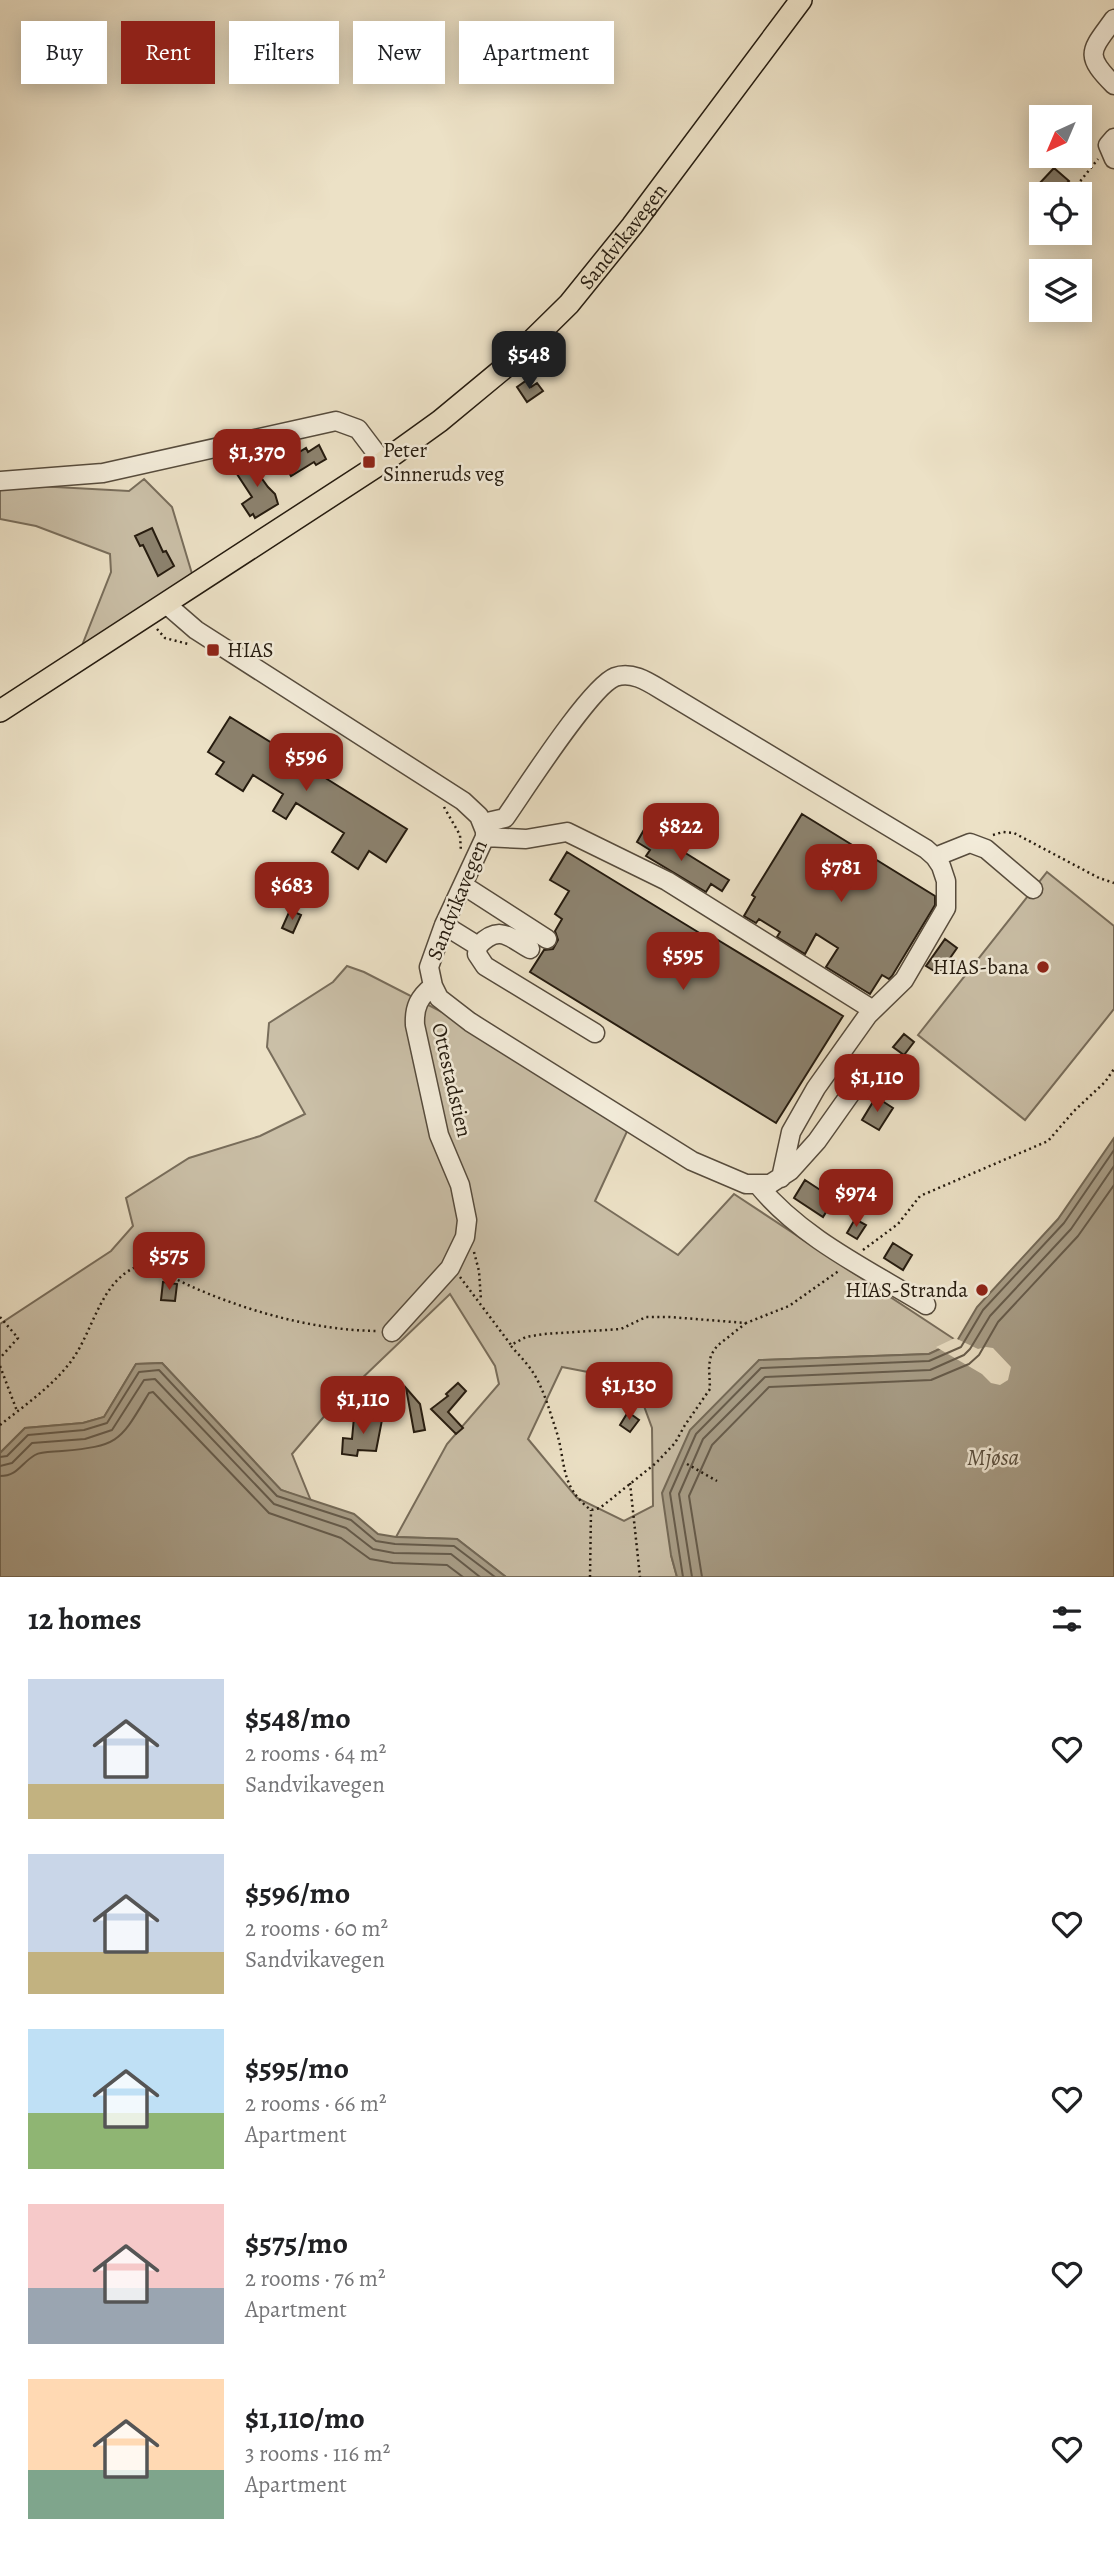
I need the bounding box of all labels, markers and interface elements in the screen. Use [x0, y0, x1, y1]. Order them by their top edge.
chip: Buy [21, 21, 107, 84]
chip: Rent [121, 21, 215, 84]
chip: Filters [229, 21, 339, 84]
chip: New [353, 21, 445, 84]
chip: Apartment [459, 21, 614, 84]
north arrow [1029, 105, 1092, 168]
map controls [1029, 105, 1092, 322]
street label: Sandvikavegen [572, 177, 673, 295]
button: locate [1029, 182, 1092, 245]
button: layers [1029, 259, 1092, 322]
pin: $548 [488, 332, 570, 391]
text: $548 [508, 338, 550, 369]
pin: $1,370 [200, 430, 314, 489]
text: $1,370 [229, 436, 285, 467]
place label: Peter Sinneruds veg [383, 436, 505, 488]
marker: Peter Sinneruds veg [361, 454, 377, 470]
place label: HIAS [227, 636, 274, 664]
marker: HIAS [205, 642, 221, 658]
pin: $596 [265, 734, 347, 793]
text: $596 [285, 740, 327, 771]
pin: $822 [640, 804, 722, 863]
text: $822 [659, 810, 703, 841]
street label: Sandvikavegen [420, 836, 494, 964]
pin: $781 [800, 844, 882, 904]
text: $781 [821, 851, 861, 882]
pin: $683 [251, 862, 333, 922]
text: $683 [271, 869, 313, 900]
pin: $595 [642, 932, 724, 992]
text: $595 [662, 939, 704, 970]
place label: HIAS-bana [933, 953, 1029, 981]
marker: HIAS-bana [1035, 959, 1051, 975]
street label: Ottestadstien [425, 1020, 479, 1140]
pin: $1,110 [820, 1054, 934, 1114]
text: $1,110 [850, 1061, 904, 1092]
pin: $974 [815, 1170, 897, 1229]
text: $974 [835, 1176, 877, 1207]
pin: $575 [128, 1232, 210, 1292]
text: $575 [149, 1239, 189, 1270]
place label: HIAS-Stranda [845, 1276, 968, 1304]
marker: HIAS-Stranda [974, 1282, 990, 1298]
pin: $1,130 [572, 1362, 686, 1422]
text: $1,130 [602, 1369, 656, 1400]
pin: $1,110 [306, 1376, 420, 1436]
text: $1,110 [336, 1383, 390, 1414]
water label: Mjøsa [967, 1442, 1019, 1473]
text: 12 homes [28, 1599, 141, 1639]
icon: filters [1048, 1600, 1086, 1638]
text: $548/mo [245, 1698, 351, 1738]
icon: home [84, 1707, 168, 1791]
icon: heart [1048, 1730, 1086, 1768]
text: 2 rooms · 64 m² [245, 1738, 386, 1769]
text: Sandvikavegen [245, 1769, 385, 1800]
text: $596/mo [245, 1873, 350, 1913]
icon: home [84, 1882, 168, 1966]
icon: heart [1048, 1905, 1086, 1943]
text: 2 rooms · 60 m² [245, 1913, 388, 1944]
text: Sandvikavegen [245, 1944, 385, 1975]
text: $595/mo [245, 2048, 349, 2088]
icon: home [84, 2057, 168, 2141]
icon: heart [1048, 2080, 1086, 2118]
text: 2 rooms · 66 m² [245, 2088, 387, 2119]
text: Apartment [245, 2119, 347, 2150]
text: $575/mo [245, 2223, 348, 2263]
icon: home [84, 2232, 168, 2316]
icon: heart [1048, 2255, 1086, 2293]
text: 2 rooms · 76 m² [245, 2263, 386, 2294]
text: Apartment [245, 2294, 347, 2325]
text: $1,110/mo [245, 2398, 365, 2438]
icon: home [84, 2407, 168, 2491]
icon: heart [1048, 2430, 1086, 2468]
text: 3 rooms · 116 m² [245, 2438, 390, 2469]
text: Apartment [245, 2469, 347, 2500]

